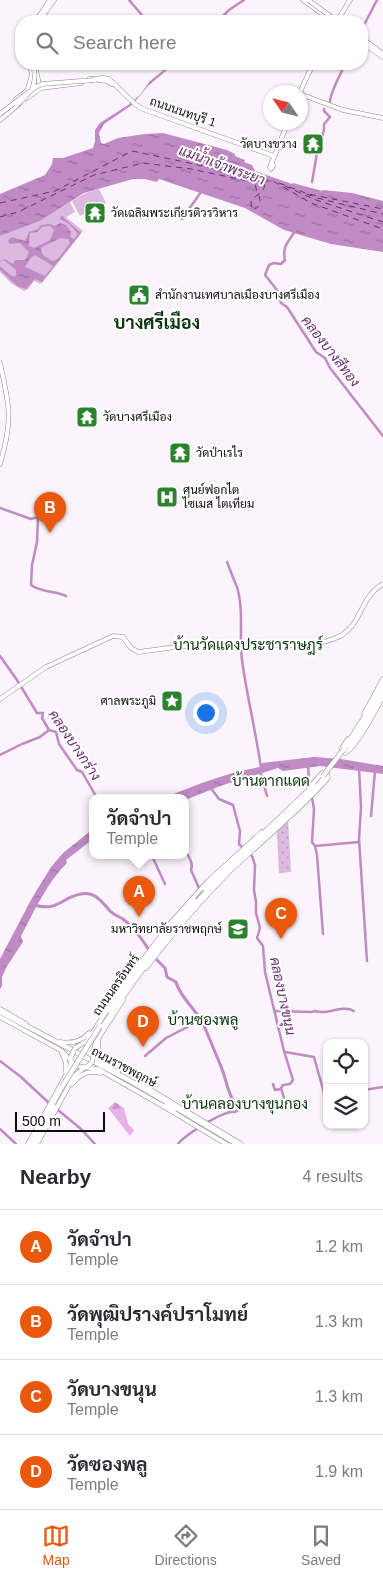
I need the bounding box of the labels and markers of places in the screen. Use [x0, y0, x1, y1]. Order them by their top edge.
temple icon: วัดบางขวาง [301, 132, 325, 156]
place label: วัดบางขวาง [240, 137, 297, 151]
temple icon: วัดเฉลิมพระเกียรติวรวิหาร [83, 201, 107, 225]
place label: วัดเฉลิมพระเกียรติวรวิหาร [111, 205, 238, 220]
public building icon: สำนักงานเทศบาลเมืองบางศรีเมือง [127, 283, 151, 307]
place label: สำนักงานเทศบาลเมืองบางศรีเมือง [155, 287, 320, 302]
temple icon: วัดบางศรีเมือง [75, 405, 99, 429]
place label: วัดบางศรีเมือง [103, 409, 172, 424]
temple icon: วัดป่าเรไร [168, 441, 192, 465]
place label: วัดป่าเรไร [196, 445, 243, 460]
place label: ศูนย์ฟอกไต ไซเมส ไตเทียม [182, 482, 254, 511]
hospital icon: ศูนย์ฟอกไต ไซเมส ไตเทียม [155, 485, 179, 509]
pin: B [34, 492, 66, 533]
place icon: ศาลพระภูมิ [160, 689, 184, 713]
place label: ศาลพระภูมิ [100, 694, 156, 709]
pin: A [123, 876, 155, 917]
pin: C [265, 898, 297, 939]
school or university icon: มหาวิทยาลัยราชพฤกษ์ [226, 917, 250, 941]
place label: มหาวิทยาลัยราชพฤกษ์ [111, 921, 223, 936]
pin: D [127, 1006, 159, 1047]

